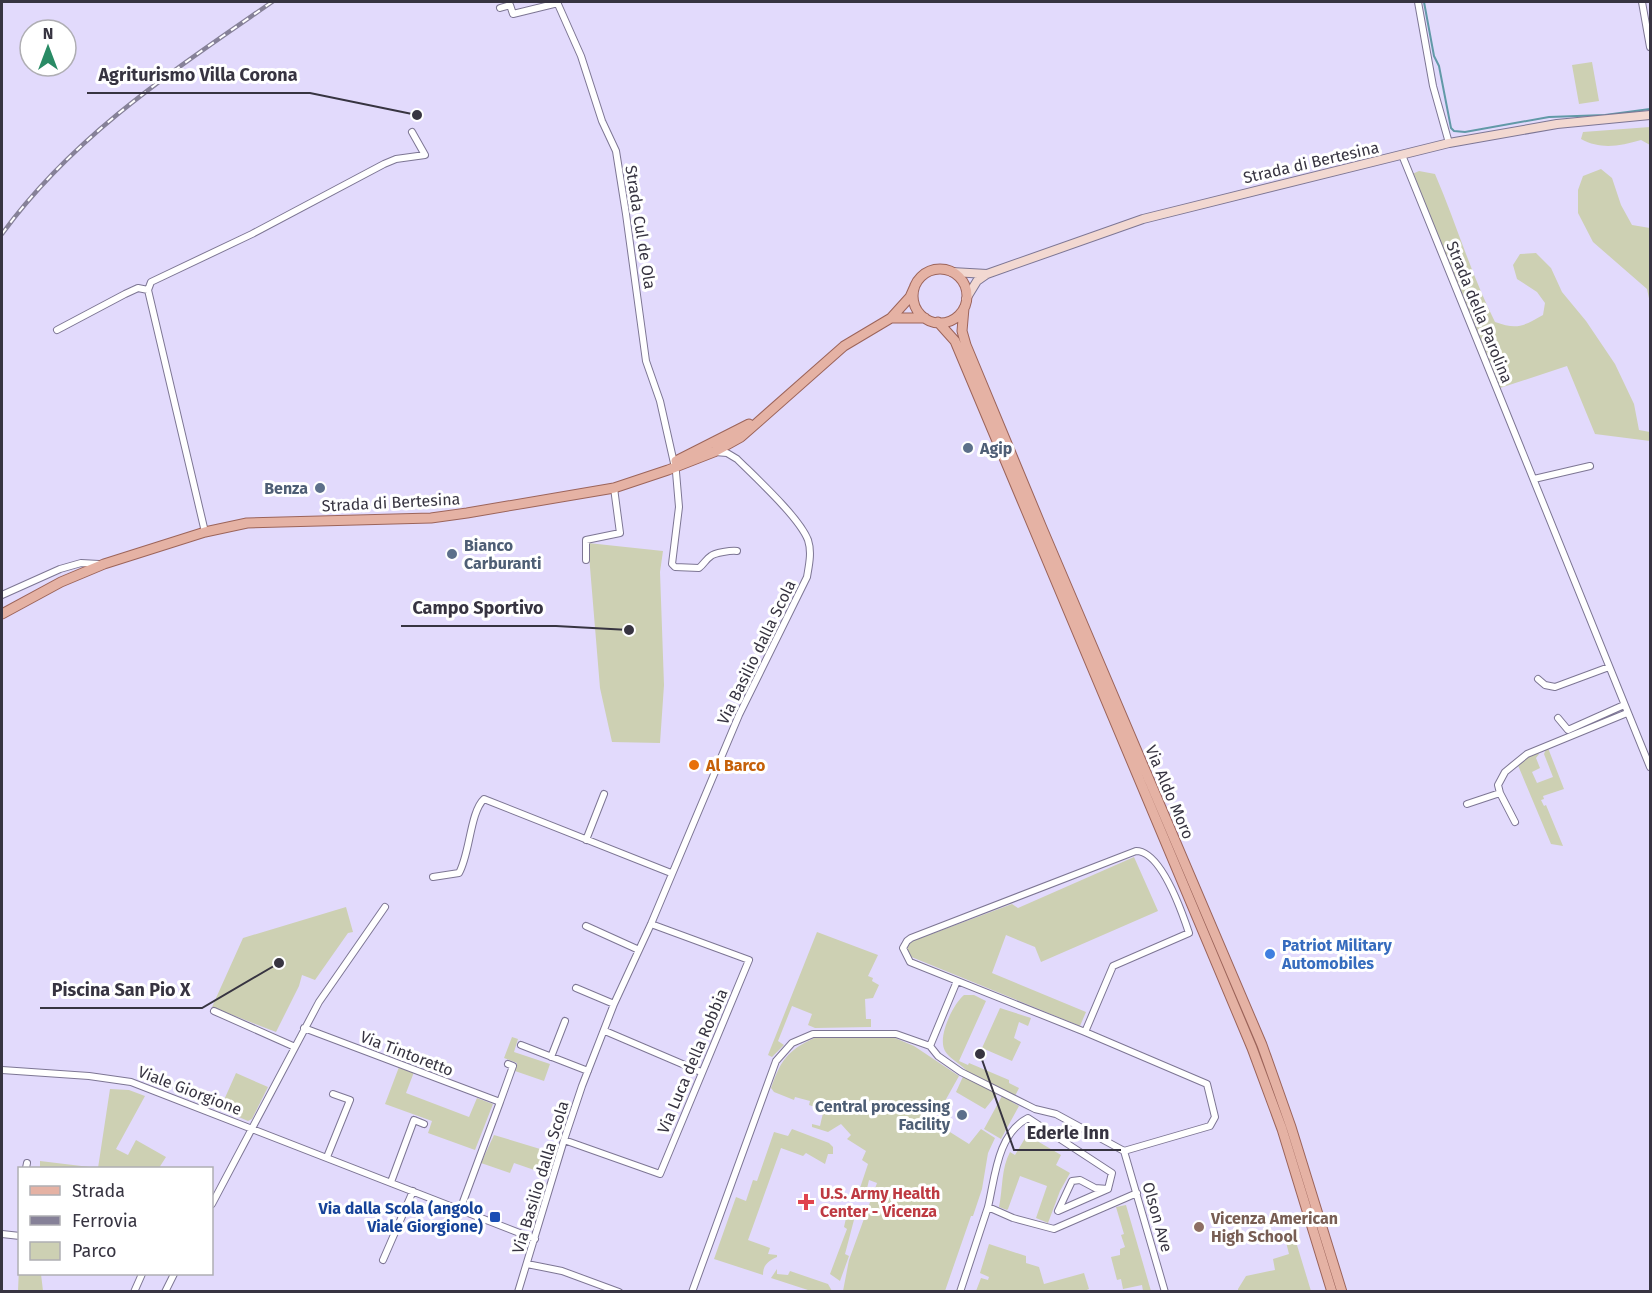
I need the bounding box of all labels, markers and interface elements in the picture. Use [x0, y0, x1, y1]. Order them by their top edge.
north arrow [18, 18, 78, 78]
text: N [43, 24, 53, 43]
callout: Agriturismo Villa Corona [87, 57, 310, 93]
text: Agriturismo Villa Corona [97, 64, 298, 86]
street label: Strada di Bertesina [1241, 138, 1381, 187]
street label: Strada Cul de Ola [621, 164, 660, 290]
street label: Strada della Parolina [1442, 238, 1517, 386]
place label: Agip [979, 439, 1012, 458]
marker: Agip [961, 441, 975, 455]
place label: Benza [264, 479, 308, 498]
marker: Benza [313, 481, 327, 495]
street label: Strada di Bertesina [321, 489, 461, 516]
place label: Bianco Carburanti [464, 536, 541, 573]
marker: Bianco Carburanti [445, 547, 459, 561]
street label: Via Basilio dalla Scola [713, 577, 800, 728]
callout: Campo Sportivo [401, 590, 556, 626]
text: Campo Sportivo [412, 597, 544, 619]
street label: Via Aldo Moro [1141, 742, 1198, 842]
place label: Al Barco [705, 756, 765, 775]
marker: Al Barco [687, 758, 701, 772]
place label: Patriot Military Automobiles [1281, 936, 1392, 973]
marker: Patriot Military Automobiles [1263, 947, 1277, 961]
callout: Piscina San Pio X [40, 972, 202, 1008]
text: Piscina San Pio X [52, 979, 191, 1001]
street label: Via Luca della Robbia [653, 986, 732, 1136]
street label: Via Tintoretto [357, 1027, 456, 1080]
street label: Viale Giorgione [135, 1062, 244, 1119]
place label: Central processing Facility [815, 1097, 951, 1134]
street label: Via Basilio dalla Scola [508, 1099, 573, 1256]
marker: Central processing Facility [955, 1108, 969, 1122]
callout: Ederle Inn [1014, 1114, 1121, 1150]
text: Ederle Inn [1027, 1122, 1109, 1144]
legend [18, 1167, 213, 1275]
text: Strada [72, 1180, 125, 1202]
street label: Olson Ave [1138, 1180, 1177, 1254]
place label: U.S. Army Health Center - Vicenza [820, 1184, 940, 1221]
marker: U.S. Army Health Center - Vicenza [797, 1193, 815, 1211]
place label: Via dalla Scola (angolo Viale Giorgione) [318, 1199, 483, 1236]
place label: Vicenza American High School [1210, 1209, 1338, 1246]
text: Ferrovia [72, 1210, 138, 1232]
marker: Via dalla Scola (angolo Viale Giorgione) [488, 1210, 502, 1224]
marker: Vicenza American High School [1192, 1220, 1206, 1234]
text: Parco [72, 1240, 116, 1262]

